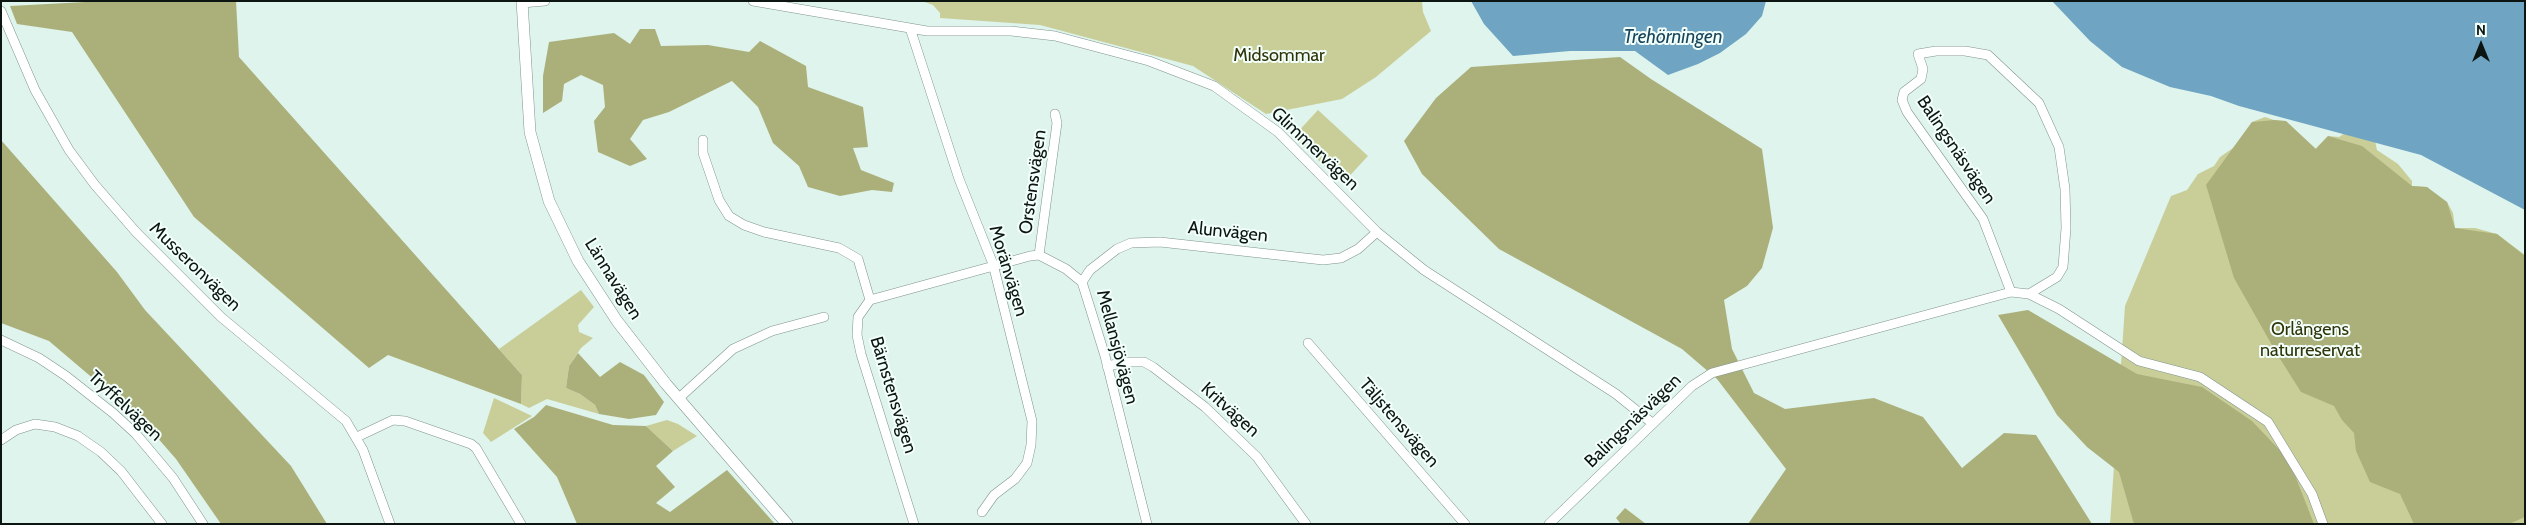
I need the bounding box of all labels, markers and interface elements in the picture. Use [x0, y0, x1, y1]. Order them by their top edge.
north arrow [2456, 20, 2506, 70]
text: N [2476, 21, 2486, 39]
water label: Trehörningen [1624, 26, 1722, 48]
park label: Midsommar [1233, 45, 1325, 67]
street label: Balingsnäsvägen [1912, 92, 2000, 208]
street label: Glimmervägen [1267, 103, 1363, 195]
street label: Orstensvägen [1015, 128, 1051, 236]
street label: Alunvägen [1187, 217, 1269, 247]
street label: Musseronvägen [145, 218, 245, 316]
street label: Moränvägen [984, 223, 1032, 319]
street label: Lännavägen [580, 234, 646, 324]
street label: Mellansjövägen [1091, 287, 1143, 407]
park label: Orlångens naturreservat [2260, 319, 2360, 362]
street label: Bärnstensvägen [865, 334, 921, 456]
street label: Tryffelvägen [83, 366, 167, 446]
street label: Balingsnäsvägen [1580, 370, 1686, 472]
street label: Täljstensvägen [1354, 374, 1444, 472]
street label: Kritvägen [1196, 378, 1264, 442]

